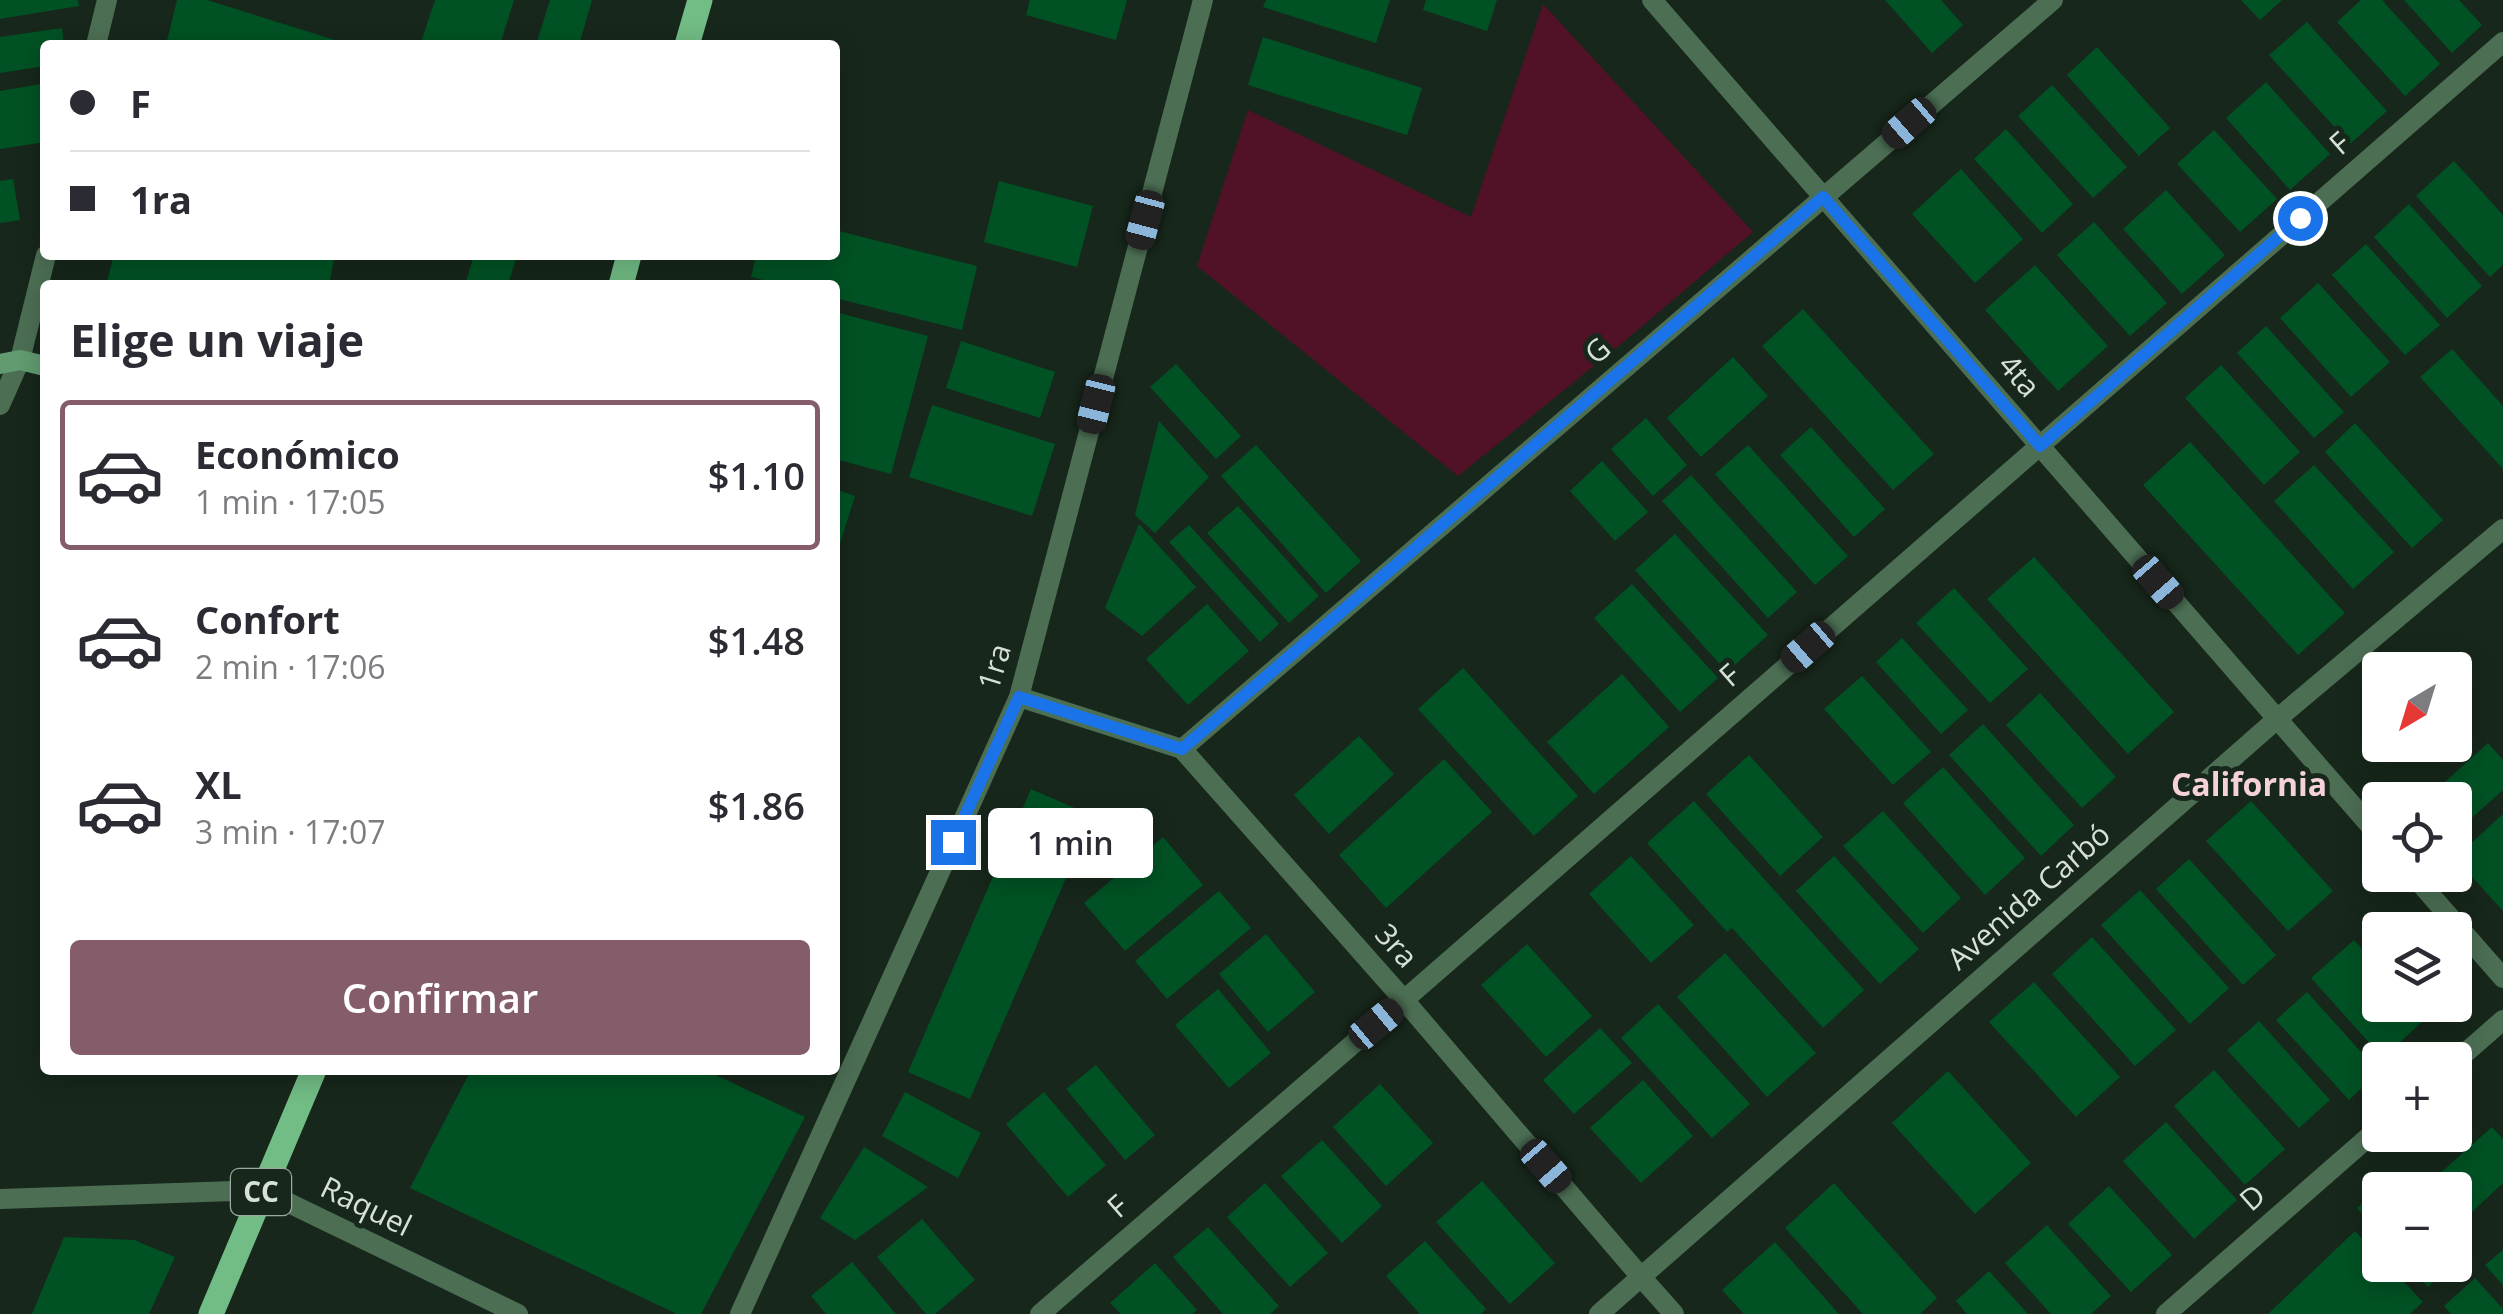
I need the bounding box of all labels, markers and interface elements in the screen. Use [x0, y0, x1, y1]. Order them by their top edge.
text: F [130, 77, 151, 129]
car [1877, 92, 1941, 154]
street label: F [2320, 122, 2358, 163]
text: 1ra [130, 173, 192, 225]
car [1123, 187, 1167, 253]
route start [2278, 196, 2323, 241]
text: Elige un viaje [70, 309, 364, 370]
street label: G [1575, 327, 1619, 372]
street label: 4ta [1990, 345, 2050, 405]
car [1074, 371, 1118, 437]
text: Económico [195, 428, 400, 480]
icon: car [75, 430, 165, 520]
text: $1.10 [708, 449, 805, 501]
text: 1 min · 17:05 [195, 480, 386, 523]
car [2127, 550, 2189, 614]
text: Confort [195, 593, 340, 645]
icon: car [75, 595, 165, 685]
text: $1.48 [708, 614, 805, 666]
car [1776, 616, 1840, 678]
street label: 1ra [967, 639, 1020, 695]
text: 2 min · 17:06 [195, 645, 386, 688]
north arrow [2362, 652, 2472, 762]
map controls [2362, 652, 2472, 1282]
street label: F [1710, 654, 1748, 695]
text: XL [195, 758, 242, 810]
icon: car [75, 760, 165, 850]
district label: California [2171, 762, 2327, 805]
text: $1.86 [708, 779, 805, 831]
button: locate [2362, 782, 2472, 892]
callout: 1 min [988, 807, 1153, 877]
text: 3 min · 17:07 [195, 810, 386, 853]
street label: Avenida Carbó [1938, 814, 2118, 978]
route end [931, 820, 976, 865]
text: 1 min [1027, 821, 1114, 864]
button: layers [2362, 912, 2472, 1022]
street label: 3ra [1366, 914, 1428, 976]
button: Confirmar [70, 940, 810, 1055]
car [1343, 993, 1409, 1055]
button: + [2362, 1042, 2472, 1152]
car [1515, 1134, 1577, 1198]
street label: Raquel [314, 1166, 419, 1245]
road number: CC [231, 1169, 291, 1215]
button: − [2362, 1172, 2472, 1282]
street label: D [2230, 1174, 2274, 1219]
street label: F [1098, 1185, 1136, 1226]

